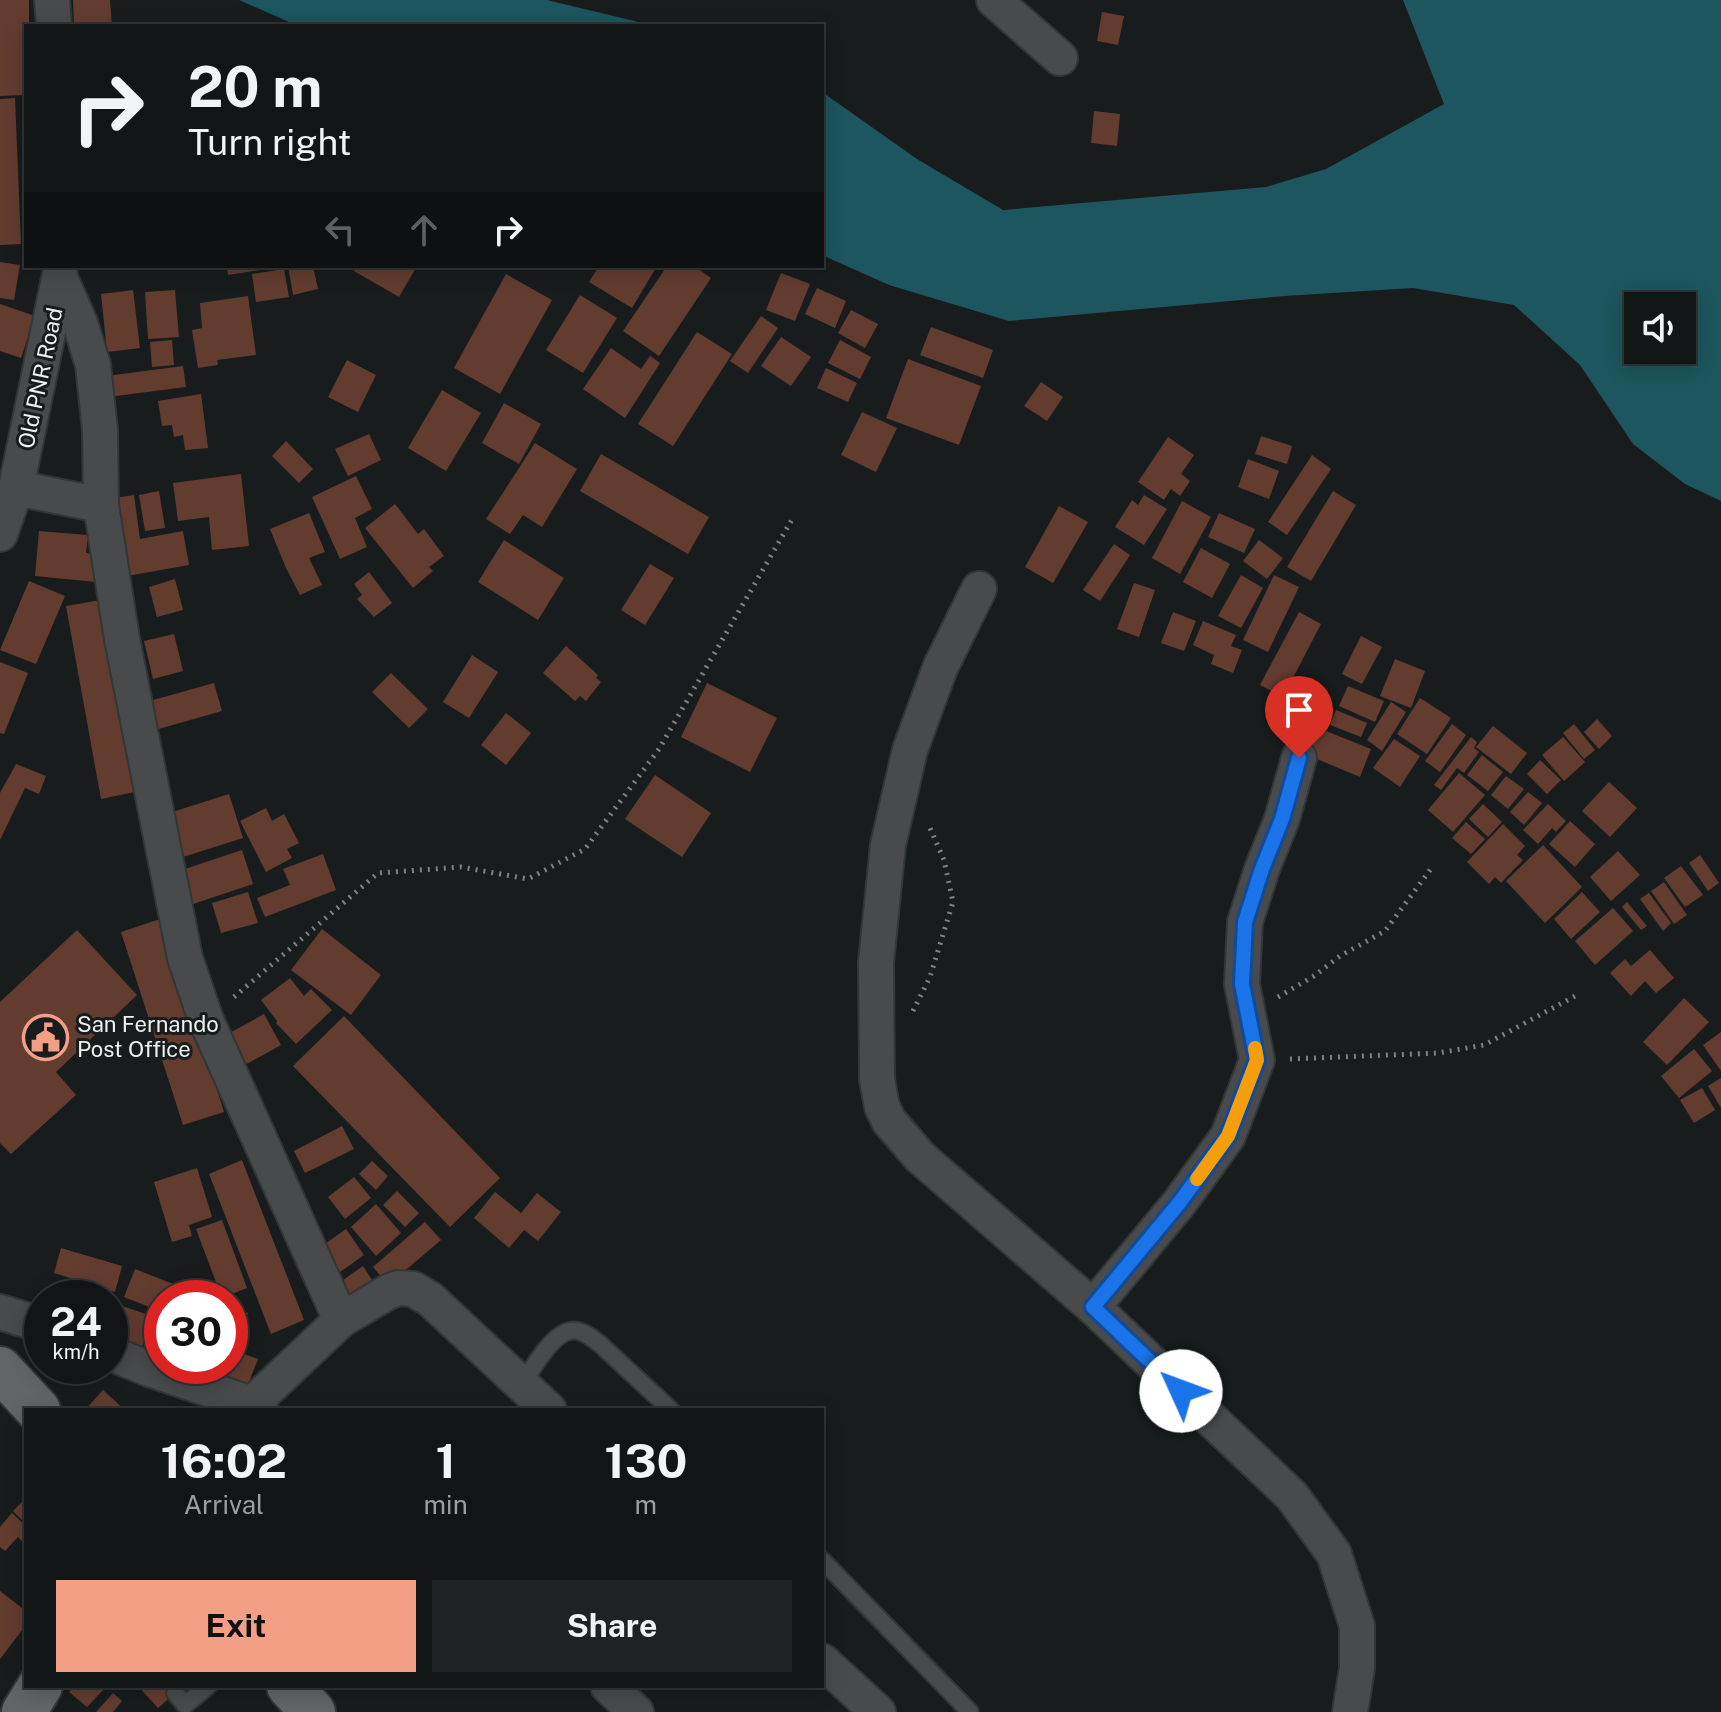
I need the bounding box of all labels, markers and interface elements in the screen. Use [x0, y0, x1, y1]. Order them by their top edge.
text: 20 m [188, 54, 322, 120]
icon: right [56, 56, 160, 160]
text: Turn right [188, 121, 351, 163]
icon: left [318, 208, 362, 252]
icon: ahead [402, 208, 446, 252]
icon: right [486, 208, 530, 252]
map controls [1624, 292, 1696, 364]
button: sound [1624, 292, 1696, 364]
street label: Old PNR Road [12, 305, 68, 451]
pin [1265, 676, 1333, 758]
icon: arrive [1277, 688, 1321, 732]
place label: San Fernando Post Office [77, 1011, 219, 1062]
public building icon: San Fernando Post Office [22, 1013, 70, 1061]
speed limit sign: 30 [144, 1280, 248, 1384]
text: 24 [50, 1298, 102, 1345]
text: km/h [52, 1340, 100, 1364]
position arrow [1139, 1349, 1223, 1433]
text: 16:02 [161, 1432, 287, 1489]
text: 1 [435, 1432, 456, 1489]
text: 130 [604, 1432, 687, 1489]
text: Arrival [184, 1489, 264, 1520]
text: min [424, 1489, 468, 1520]
text: m [635, 1489, 657, 1520]
button: Exit [56, 1580, 416, 1672]
button: Share [432, 1580, 792, 1672]

